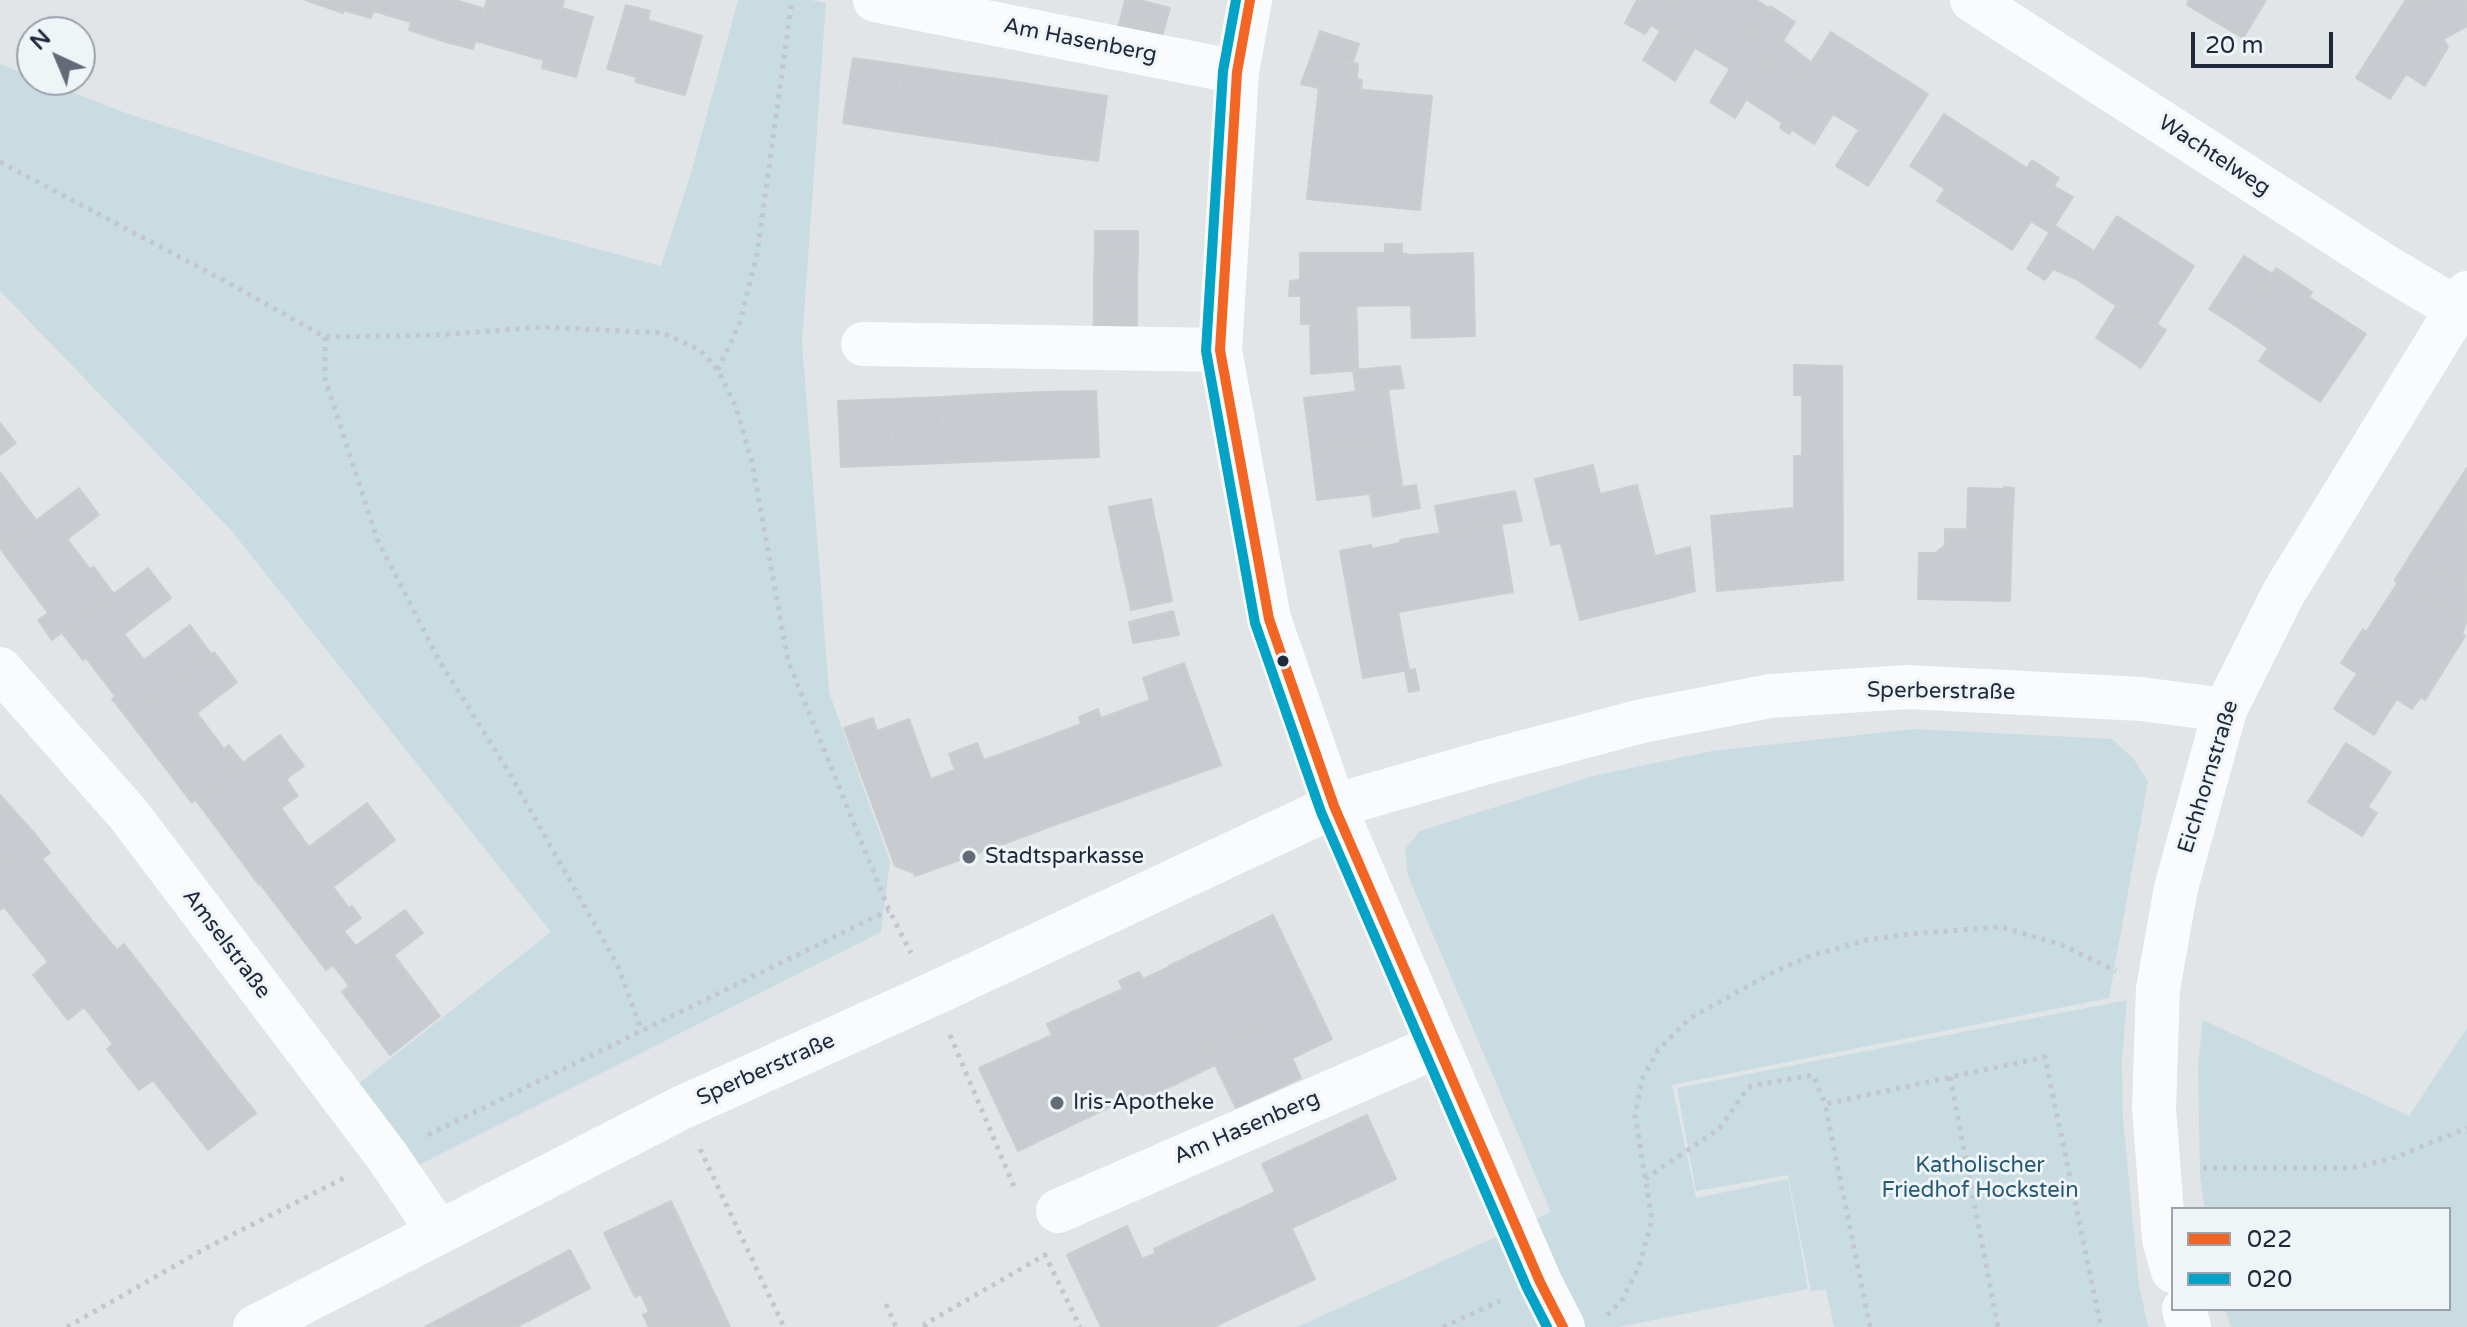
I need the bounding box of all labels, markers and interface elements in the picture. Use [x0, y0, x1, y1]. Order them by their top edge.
street label: Am Hasenberg [1001, 13, 1159, 69]
north arrow [16, 16, 96, 96]
scale bar [2195, 16, 2337, 66]
text: N [25, 25, 56, 56]
text: 20 m [2205, 31, 2263, 60]
street label: Wachtelweg [2153, 110, 2275, 202]
unlabelled marker [1275, 653, 1291, 669]
street label: Sperberstraße [1867, 678, 2015, 706]
street label: Eichhornstraße [2173, 697, 2245, 857]
place label: Stadtsparkasse [985, 844, 1144, 870]
marker: Stadtsparkasse [960, 848, 978, 866]
street label: Amselstraße [176, 884, 276, 1004]
street label: Sperberstraße [693, 1028, 839, 1112]
street label: Am Hasenberg [1170, 1085, 1324, 1171]
place label: Iris-Apotheke [1073, 1090, 1214, 1116]
marker: Iris-Apotheke [1048, 1094, 1066, 1112]
park label: Katholischer Friedhof Hockstein [1881, 1153, 2079, 1204]
legend [2171, 1207, 2451, 1311]
text: 022 [2247, 1225, 2292, 1254]
text: 020 [2247, 1265, 2292, 1294]

